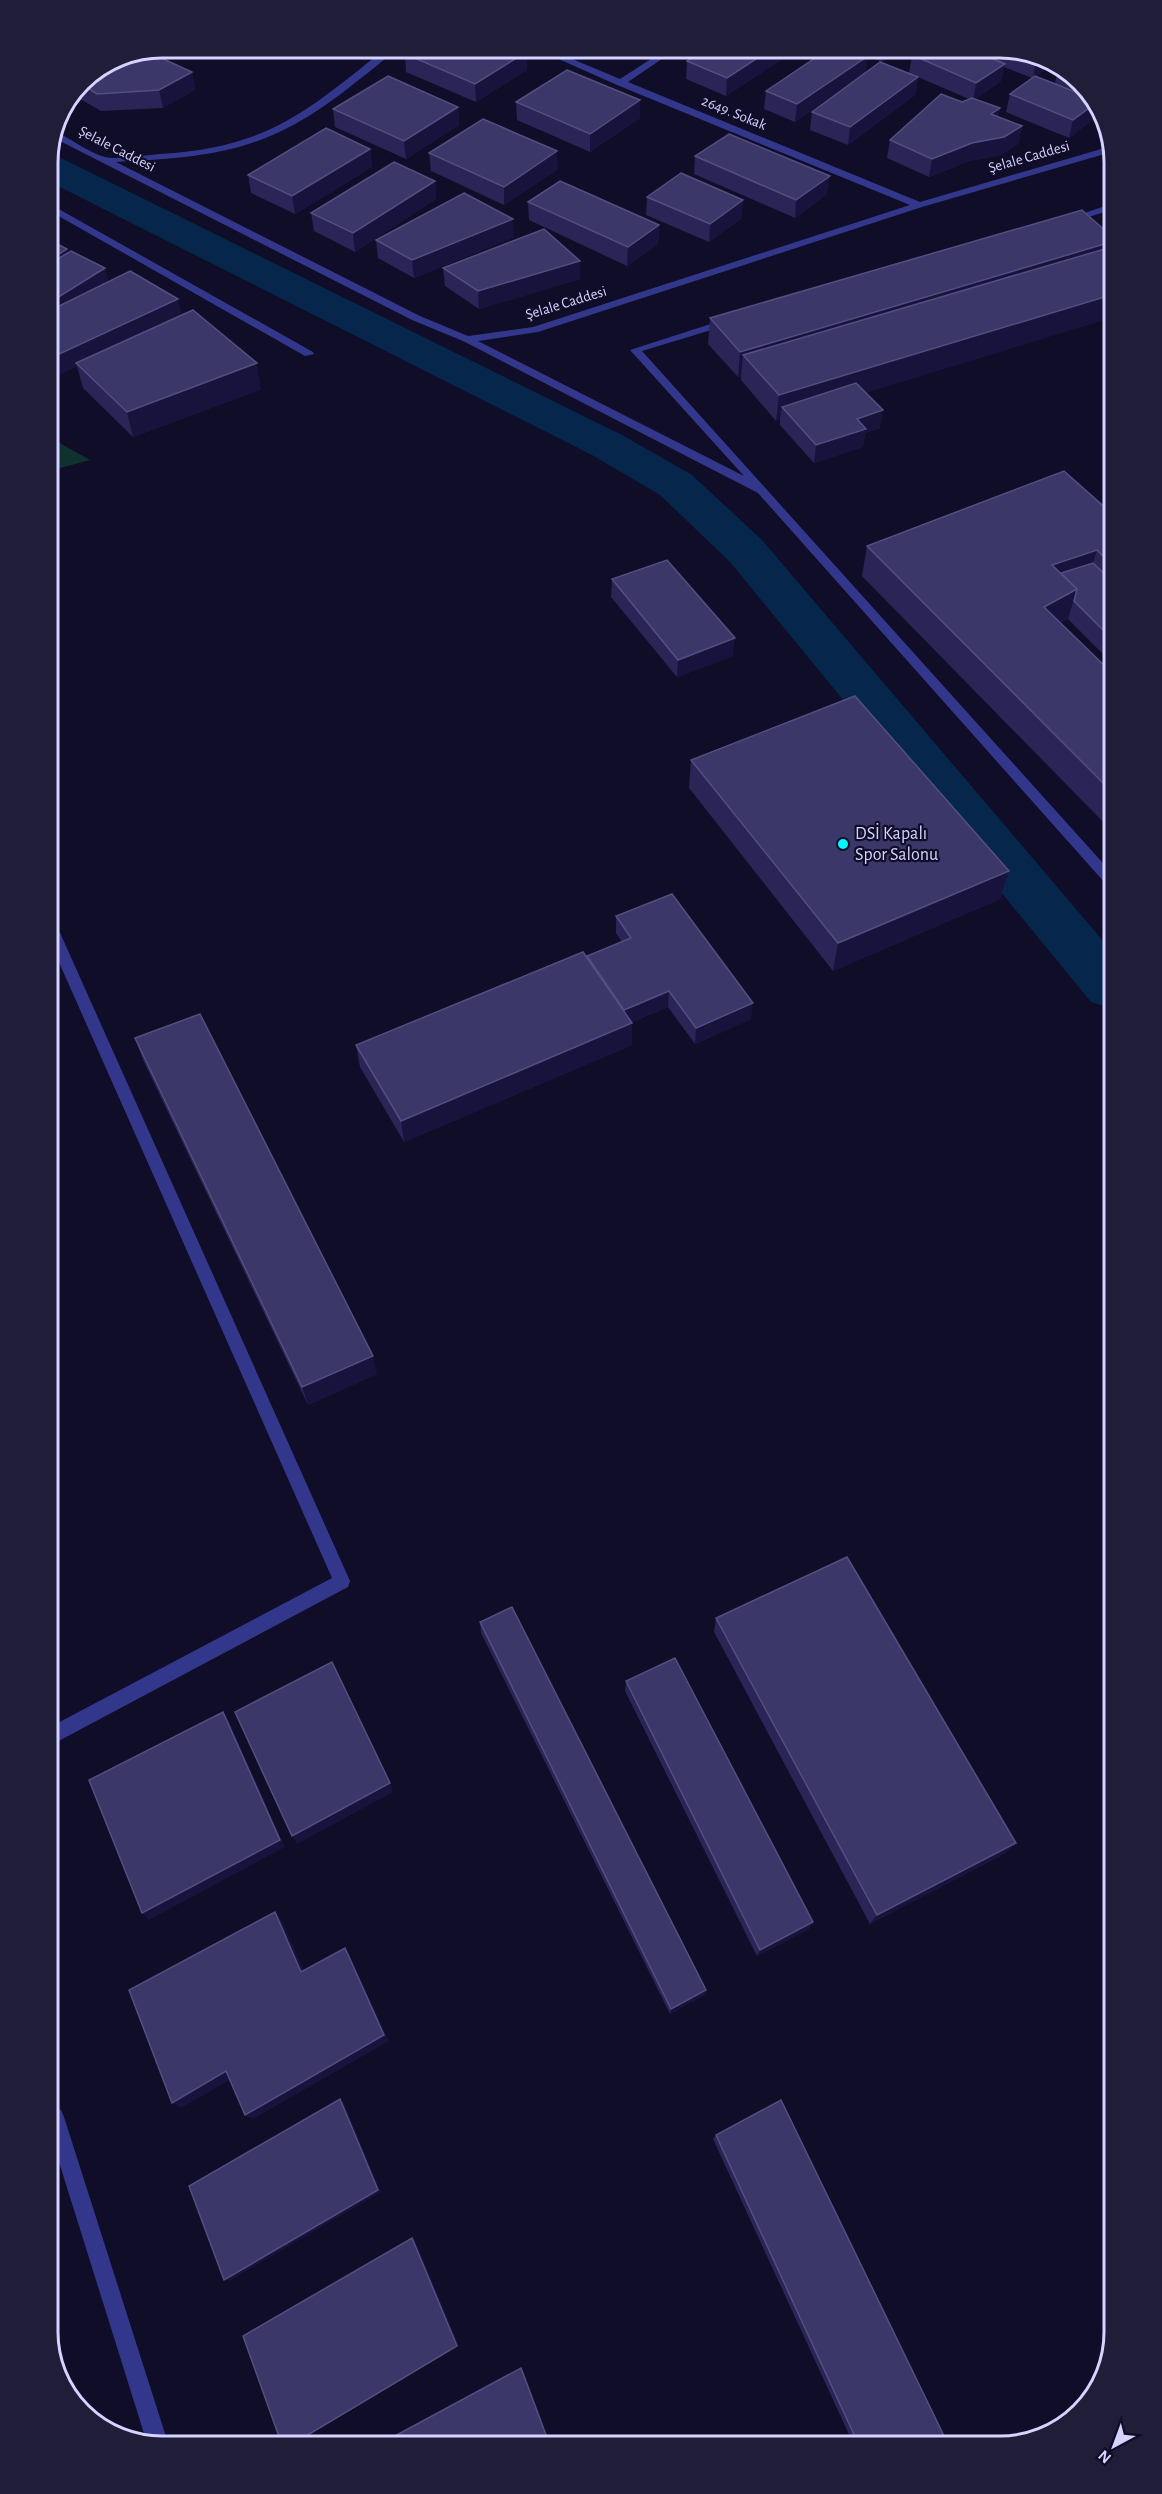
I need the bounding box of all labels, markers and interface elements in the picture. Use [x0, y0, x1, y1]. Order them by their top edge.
street label: 2649. Sokak [699, 93, 769, 133]
street label: Şelale Caddesi [76, 123, 158, 175]
street label: Şelale Caddesi [987, 138, 1071, 176]
street label: Şelale Caddesi [524, 284, 608, 322]
place label: DSİ Kapalı Spor Salonu [855, 823, 938, 864]
marker: DSİ Kapalı Spor Salonu [836, 837, 850, 851]
north arrow [1084, 2416, 1144, 2476]
text: N [1095, 2447, 1114, 2466]

